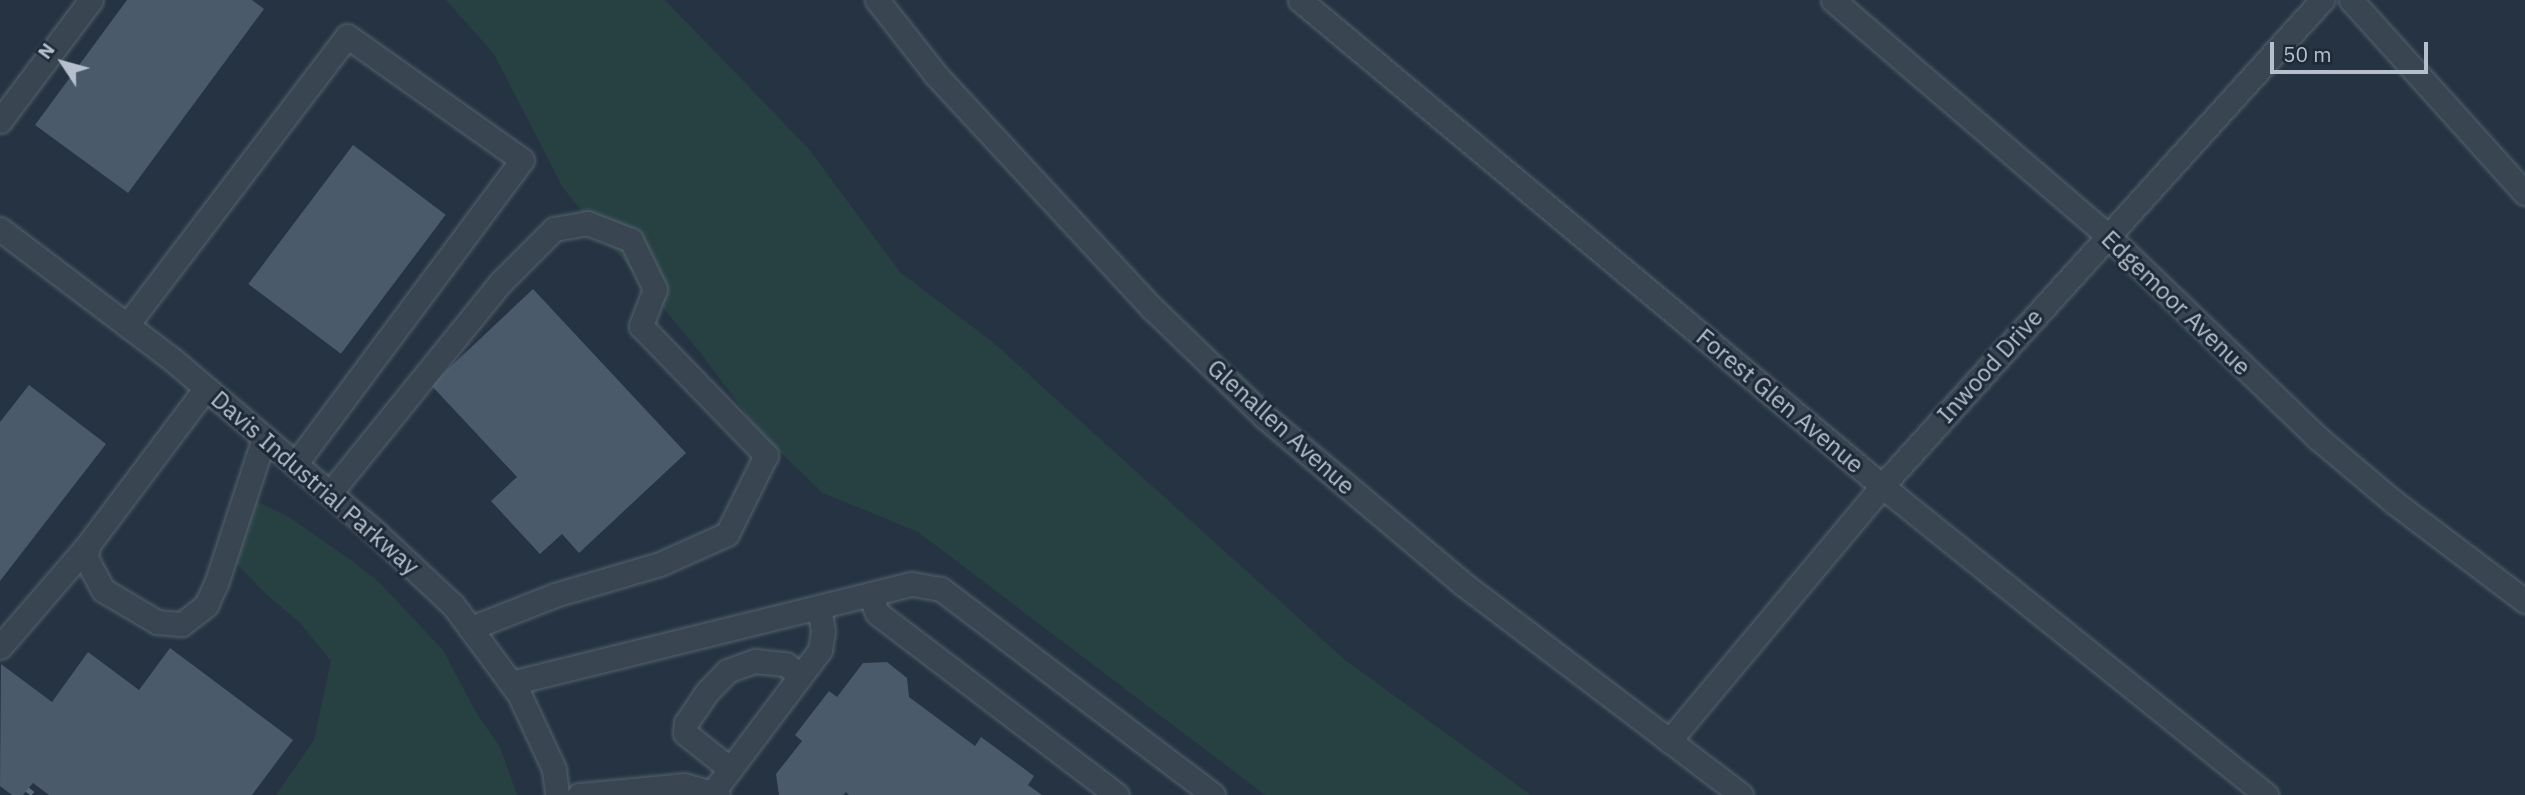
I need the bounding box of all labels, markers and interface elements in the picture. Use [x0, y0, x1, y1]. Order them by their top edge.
north arrow [28, 28, 98, 98]
scale bar [2273, 28, 2430, 72]
text: N [32, 38, 60, 63]
text: 50 m [2283, 40, 2332, 68]
street label: Edgemoor Avenue [2096, 225, 2256, 381]
street label: Inwood Drive [1931, 303, 2049, 429]
street label: Forest Glen Avenue [1690, 323, 1870, 479]
street label: Glenallen Avenue [1201, 353, 1361, 501]
street label: Davis Industrial Parkway [205, 385, 425, 581]

